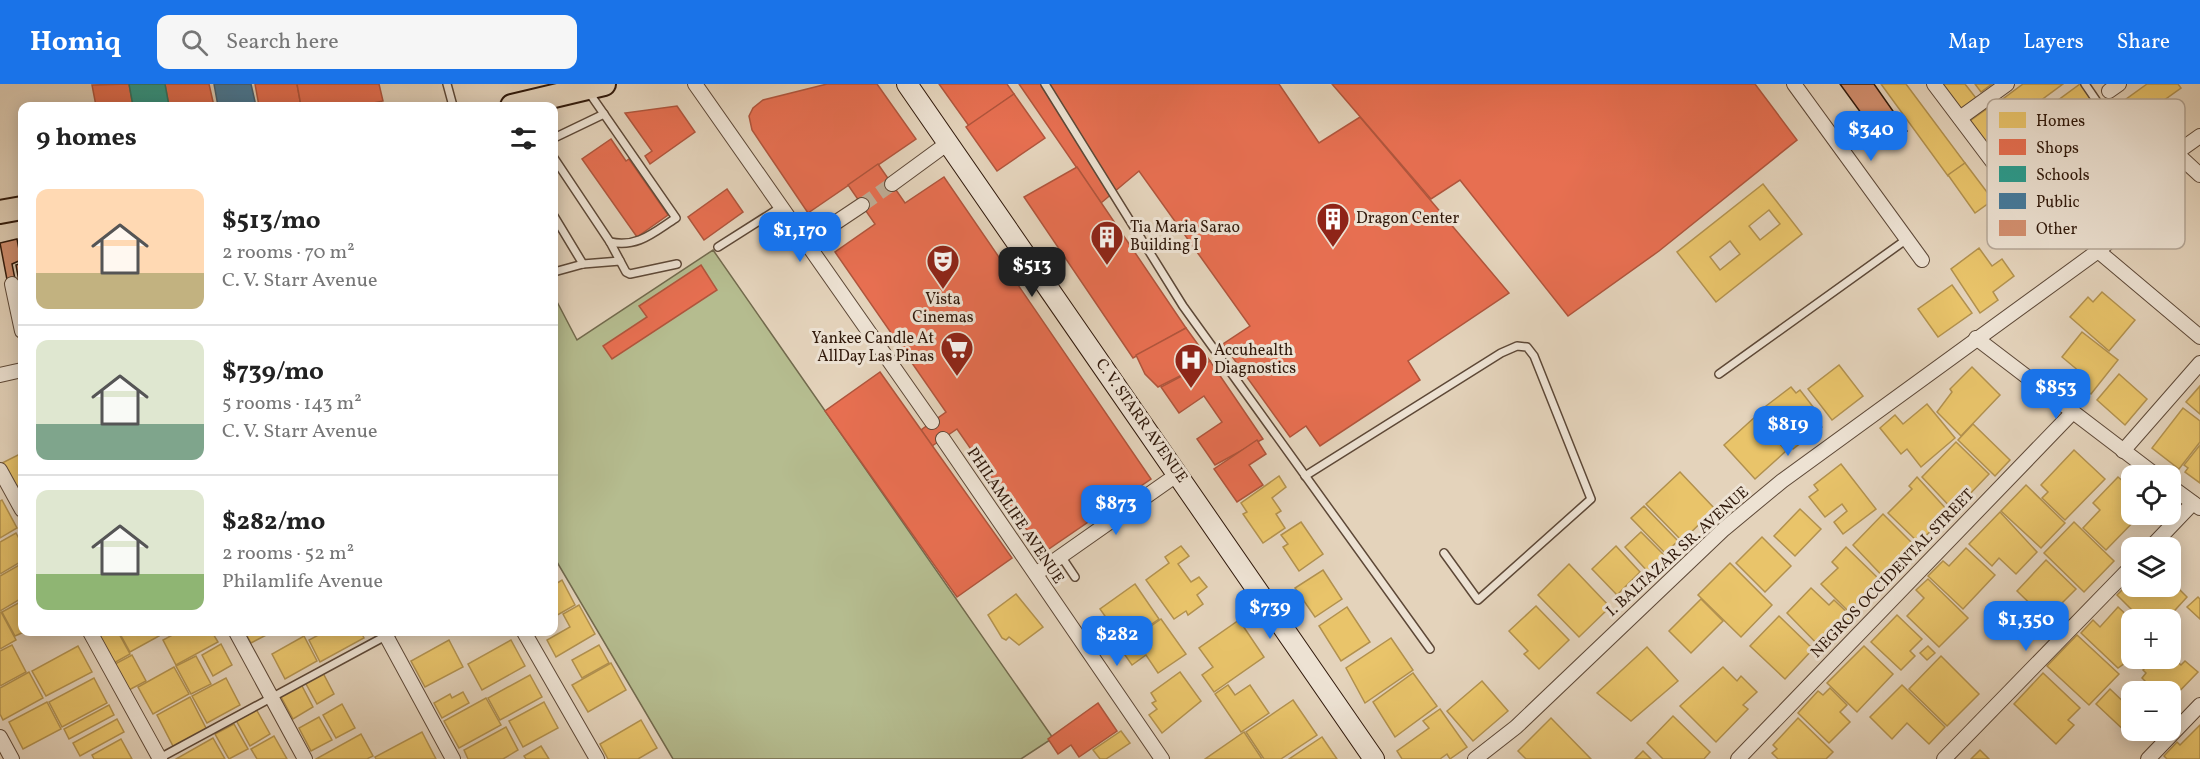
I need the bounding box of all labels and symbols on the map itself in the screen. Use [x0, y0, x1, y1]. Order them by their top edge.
legend [1987, 99, 2185, 249]
pin: $340 [1835, 111, 1907, 162]
text: Homes [2036, 111, 2085, 133]
text: Shops [2036, 138, 2079, 160]
text: Schools [2036, 165, 2090, 187]
text: Public [2036, 192, 2080, 214]
building icon: Dragon Center [1315, 201, 1351, 248]
place label: Dragon Center [1356, 208, 1459, 230]
pin: $1,170 [751, 212, 849, 263]
place label: Tia Maria Sarao Building I [1130, 217, 1240, 257]
building icon: Tia Maria Sarao Building I [1089, 219, 1125, 266]
text: Other [2036, 219, 2077, 241]
theatre icon: Vista Cinemas [925, 243, 961, 290]
pin: $513 [996, 247, 1068, 298]
place label: Vista Cinemas [912, 289, 974, 329]
place label: Yankee Candle At AllDay Las Pinas [811, 328, 934, 368]
supermarket icon: Yankee Candle At AllDay Las Pinas [939, 330, 975, 377]
place label: Accuhealth Diagnostics [1214, 340, 1296, 380]
hospital icon: Accuhealth Diagnostics [1173, 342, 1209, 389]
street label: C. V. STARR AVENUE [1090, 354, 1192, 488]
pin: $853 [2020, 369, 2092, 420]
pin: $819 [1752, 406, 1824, 457]
street label: PHILAMLIFE AVENUE [961, 443, 1069, 589]
street label: I. BALTAZAR SR. AVENUE [1602, 482, 1754, 622]
pin: $873 [1080, 485, 1152, 536]
street label: NEGROS OCCIDENTAL STREET [1806, 485, 1980, 663]
pin: $739 [1234, 589, 1306, 640]
pin: $1,350 [1977, 601, 2075, 652]
pin: $282 [1081, 616, 1153, 667]

